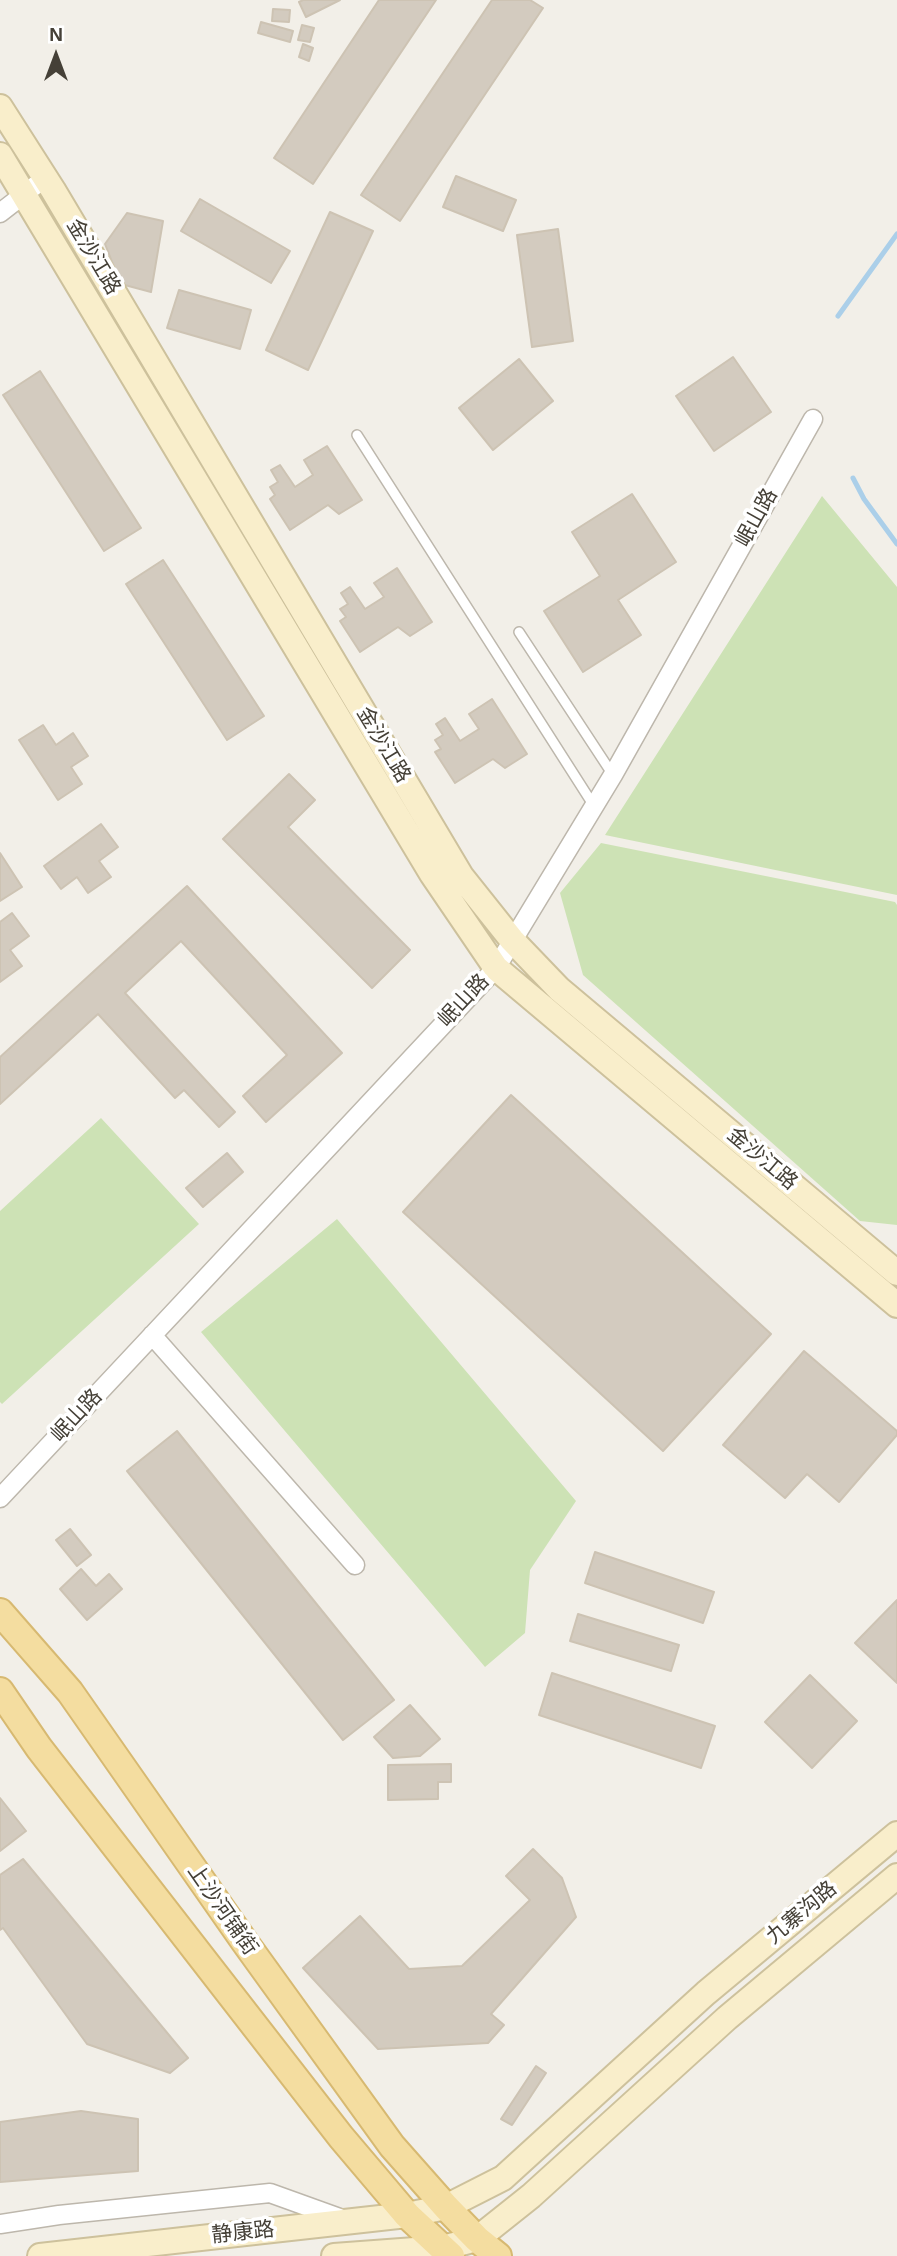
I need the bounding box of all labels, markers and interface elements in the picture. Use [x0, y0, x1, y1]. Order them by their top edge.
north arrow [21, 21, 91, 91]
text: N [49, 24, 63, 45]
street label: 金沙江路 [61, 215, 125, 299]
street label: 岷山路 [731, 484, 783, 552]
street label: 金沙江路 [351, 703, 415, 787]
street label: 岷山路 [433, 969, 495, 1033]
street label: 金沙江路 [722, 1122, 802, 1196]
street label: 岷山路 [46, 1384, 108, 1448]
street label: 上沙河铺街 [182, 1860, 262, 1960]
street label: 九寨沟路 [762, 1876, 842, 1950]
street label: 静康路 [210, 2217, 276, 2249]

